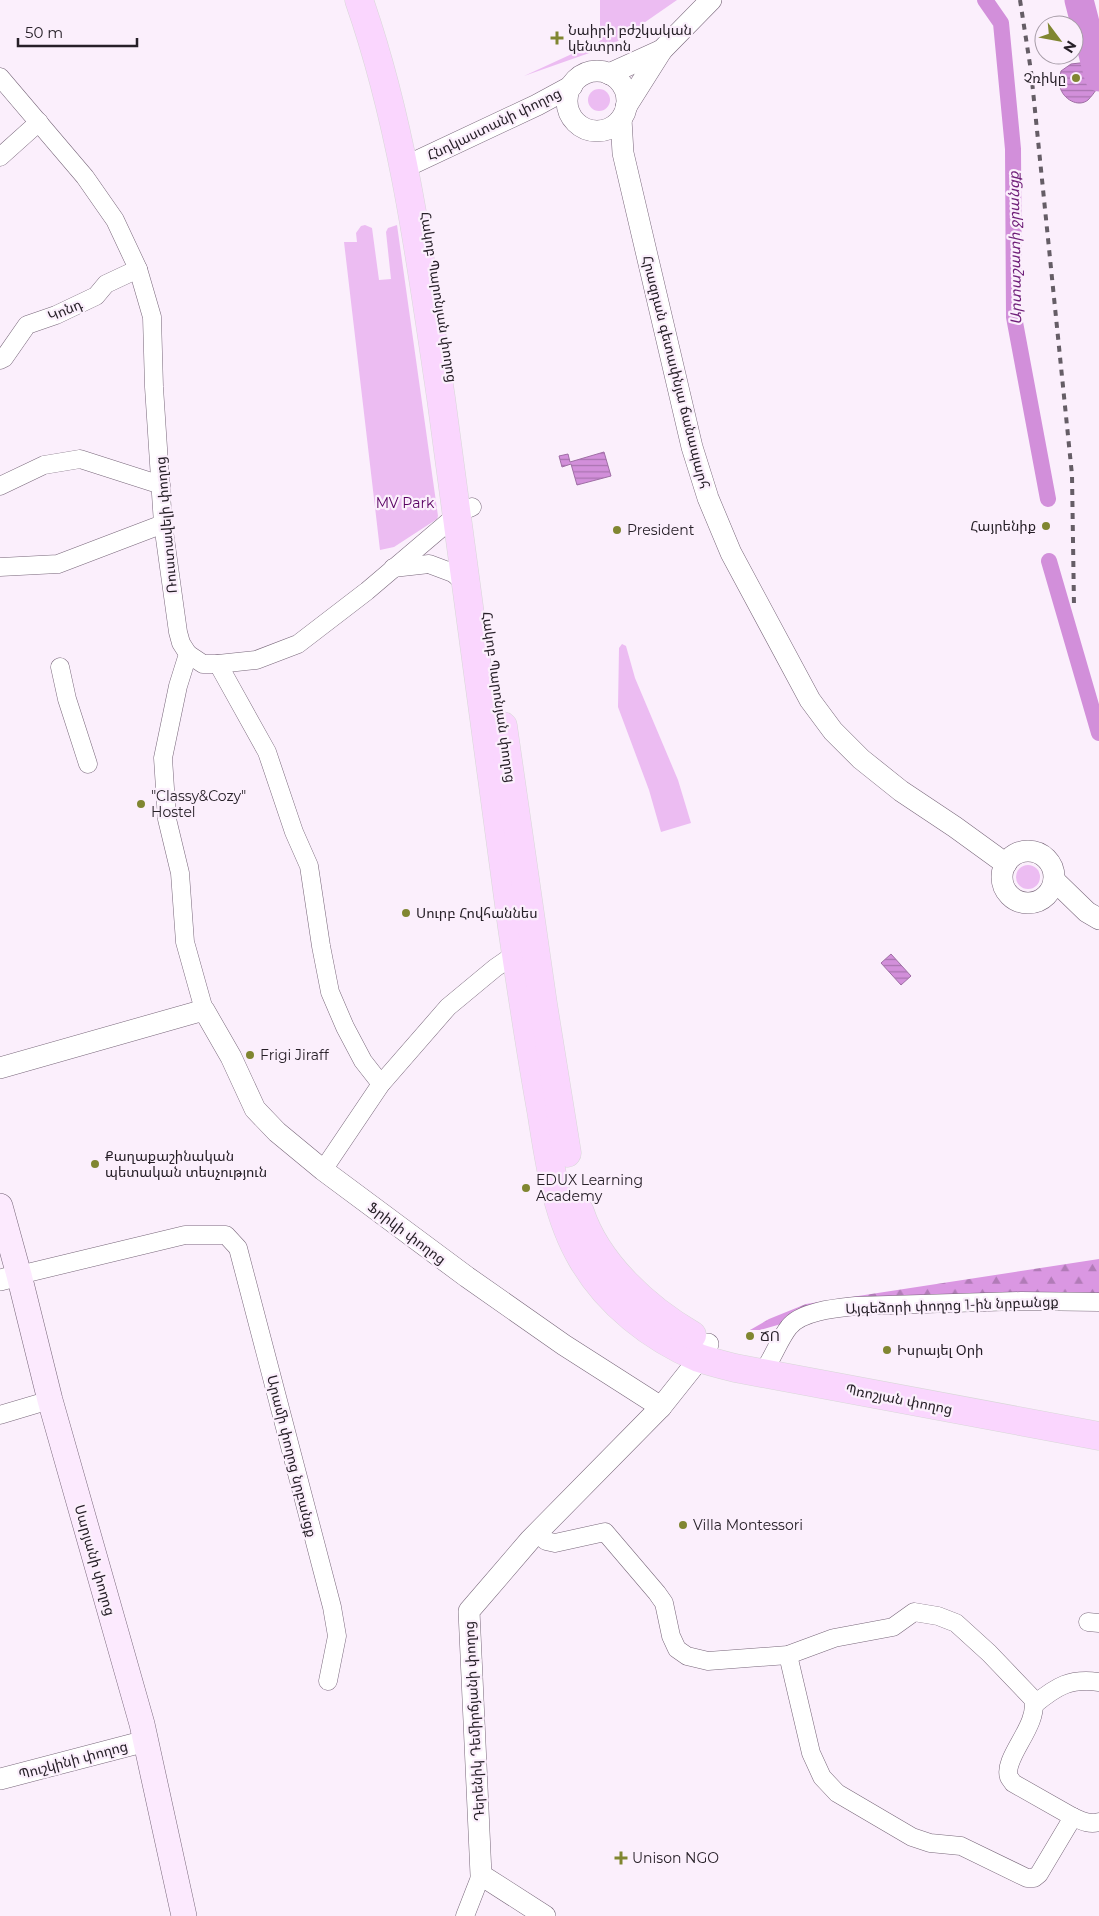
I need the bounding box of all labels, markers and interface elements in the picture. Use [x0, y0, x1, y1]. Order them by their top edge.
scale bar [18, 15, 136, 47]
north arrow [1034, 15, 1084, 65]
place label: Նաիրի բժշկական կենտրոն [568, 21, 692, 55]
text: 50 m [25, 23, 63, 42]
marker: Նաիրի բժշկական կենտրոն [550, 31, 564, 45]
text: N [1059, 37, 1081, 56]
place label: Չռիկը [1023, 69, 1066, 87]
marker: Չռիկը [1070, 72, 1082, 84]
street label: Հնդկաստանի փողոց [424, 84, 564, 164]
water label: Արտաշատի ջրանցք [1004, 170, 1025, 325]
street label: Հակոբ Պարոնյան փողոց [417, 210, 461, 384]
street label: Հրազդան գետափնյա ճանապարհ [638, 253, 714, 491]
street label: Կոնդ [45, 295, 85, 325]
street label: Ռուստավելի փողոց [151, 456, 181, 594]
park label: MV Park [376, 494, 435, 512]
place label: Հայրենիք [970, 517, 1036, 535]
marker: Հայրենիք [1040, 520, 1052, 532]
place label: President [627, 521, 695, 539]
marker: President [611, 524, 623, 536]
street label: Հակոբ Պարոնյան փողոց [478, 610, 520, 784]
place label: "Classy&Cozy" Hostel [151, 787, 246, 821]
marker: "Classy&Cozy" Hostel [135, 798, 147, 810]
place label: Սուրբ Հովհաննես [416, 904, 538, 922]
marker: Սուրբ Հովհաննես [400, 907, 412, 919]
place label: Frigi Jiraff [260, 1046, 330, 1064]
marker: Frigi Jiraff [244, 1049, 256, 1061]
place label: Քաղաքաշինական պետական տեսչություն [105, 1147, 267, 1181]
marker: Քաղաքաշինական պետական տեսչություն [89, 1158, 101, 1170]
place label: EDUX Learning Academy [536, 1171, 643, 1205]
marker: EDUX Learning Academy [520, 1182, 532, 1194]
street label: Ֆրիկի փողոց [364, 1198, 450, 1268]
street label: Այգեձորի փողոց 1-ին նրբանցք [845, 1292, 1059, 1318]
place label: ՃՈ [760, 1327, 780, 1345]
marker: ՃՈ [744, 1330, 756, 1342]
place label: Իսրայել Օրի [897, 1341, 983, 1359]
marker: Իսրայել Օրի [881, 1344, 893, 1356]
street label: Արամի փողոց նրբանցք [263, 1373, 321, 1539]
street label: Պռոշյան փողոց [844, 1380, 954, 1418]
street label: Սարյանի փողոց [71, 1502, 119, 1618]
place label: Villa Montessori [693, 1516, 803, 1534]
marker: Villa Montessori [677, 1519, 689, 1531]
street label: Դերենիկ Դեմիրճյանի փողոց [460, 1621, 488, 1821]
street label: Պուշկինի փողոց [16, 1737, 130, 1783]
place label: Unison NGO [632, 1849, 719, 1867]
marker: Unison NGO [614, 1851, 628, 1865]

